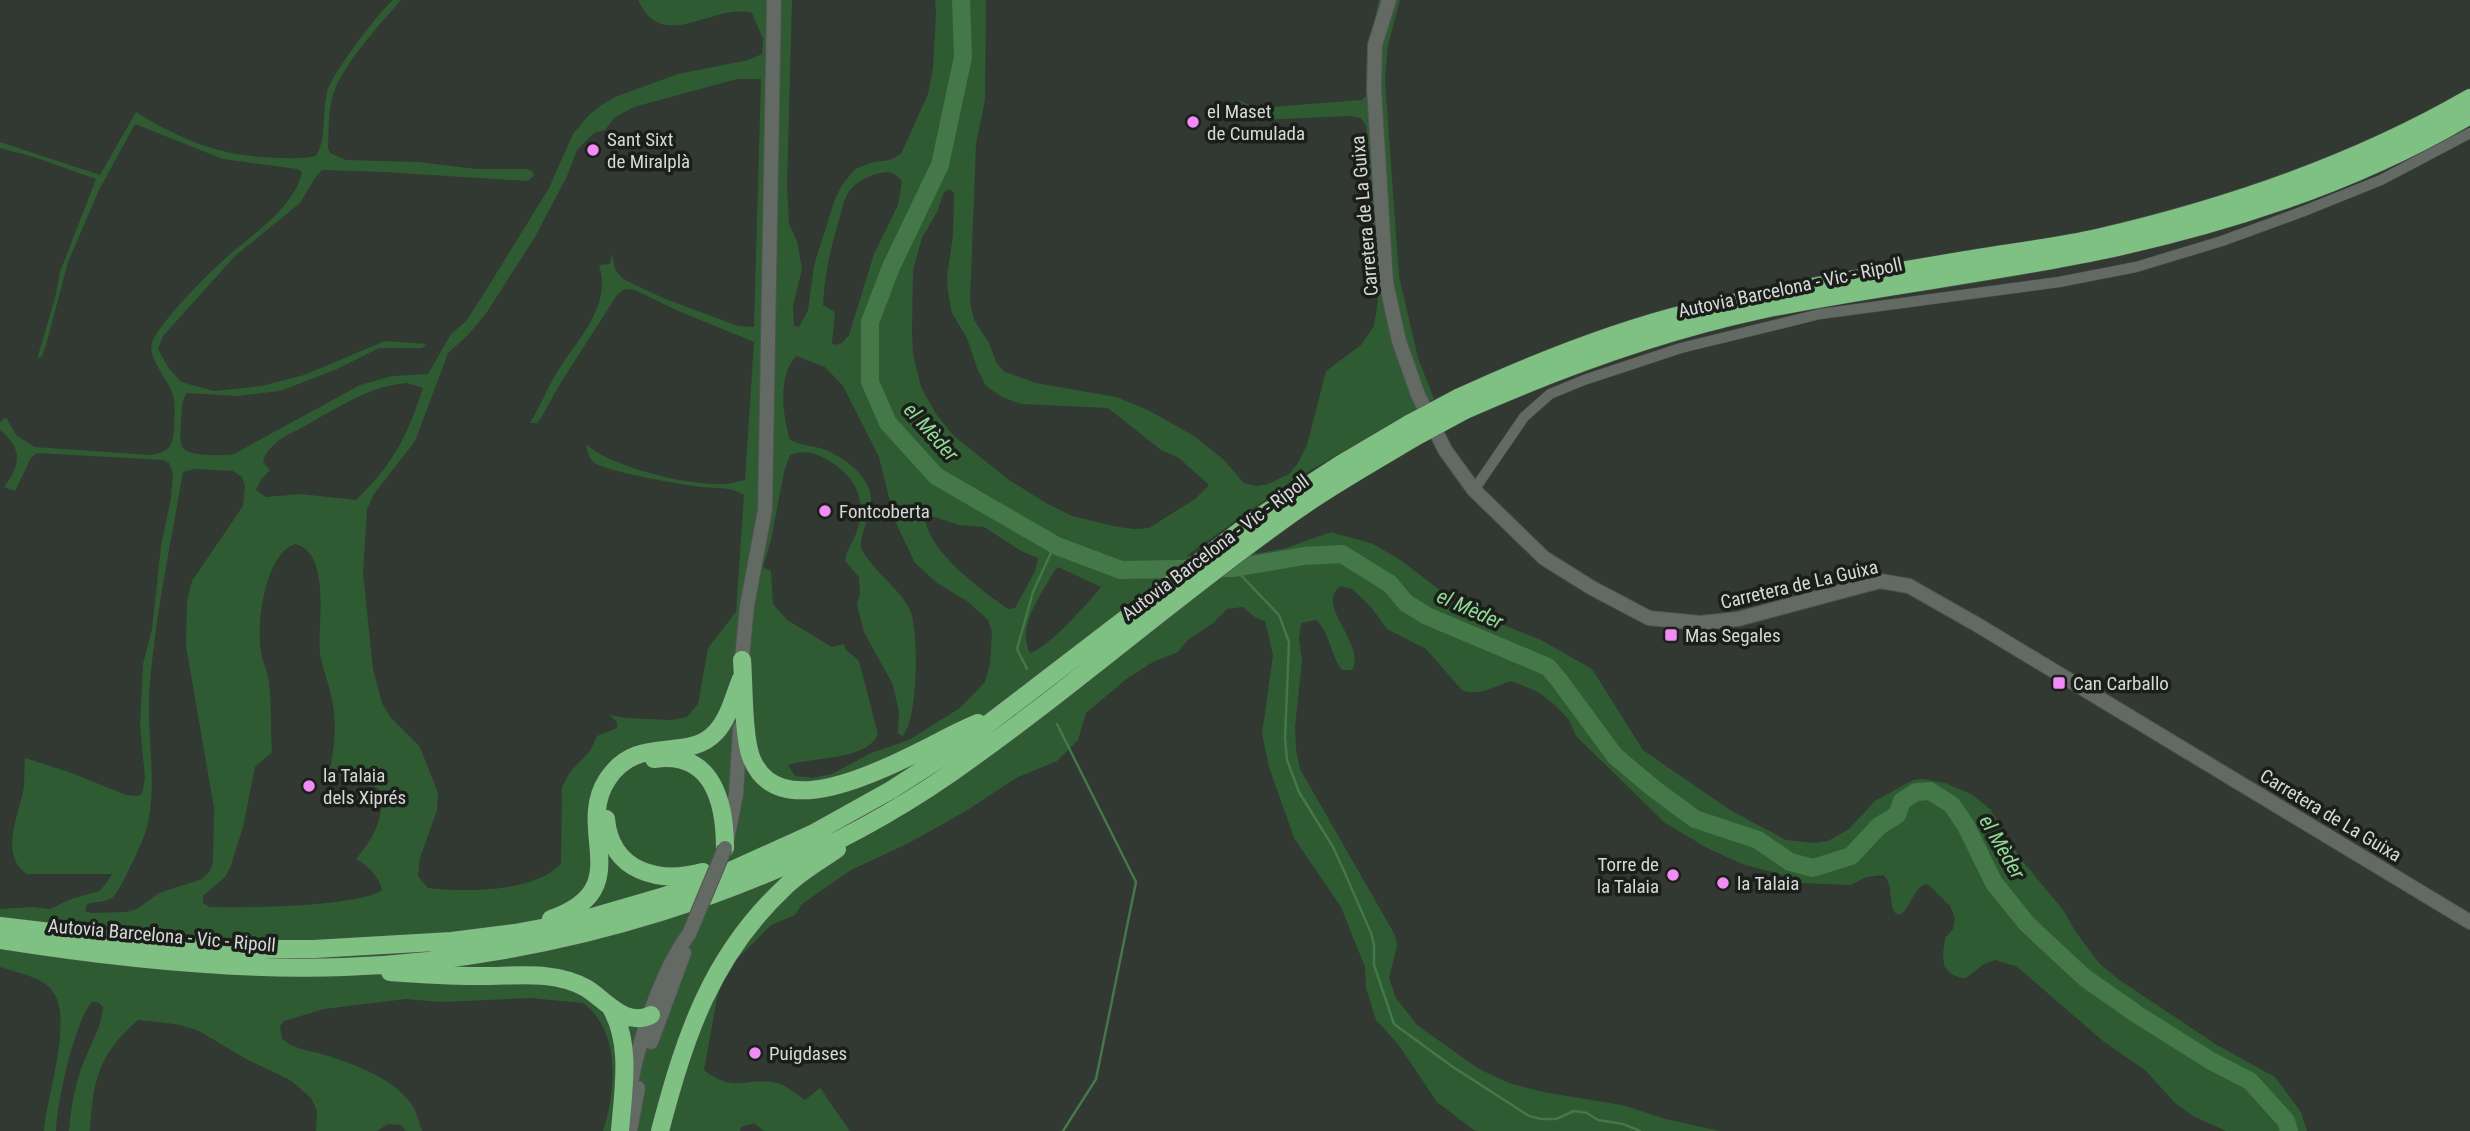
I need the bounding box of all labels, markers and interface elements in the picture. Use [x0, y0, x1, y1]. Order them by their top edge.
place label: el Maset de Cumulada [1207, 100, 1305, 145]
marker: el Maset de Cumulada [1185, 114, 1201, 130]
place label: Sant Sixt de Miralplà [607, 128, 690, 173]
street label: Carretera de La Guixa [1346, 135, 1383, 297]
marker: Sant Sixt de Miralplà [585, 142, 601, 158]
street label: Autovia Barcelona - Vic - Ripoll [1676, 252, 1904, 322]
water label: el Mèder [899, 398, 964, 467]
street label: Autovia Barcelona - Vic - Ripoll [1117, 469, 1313, 625]
place label: Fontcoberta [839, 500, 930, 523]
marker: Fontcoberta [817, 503, 833, 519]
street label: Carretera de La Guixa [1718, 555, 1880, 614]
water label: el Mèder [1433, 584, 1507, 634]
place label: Mas Segales [1685, 624, 1781, 647]
marker: Mas Segales [1663, 627, 1679, 643]
place label: Can Carballo [2073, 672, 2169, 695]
marker: Can Carballo [2051, 675, 2067, 691]
place label: la Talaia dels Xiprés [323, 764, 406, 809]
street label: Carretera de La Guixa [2256, 764, 2406, 867]
marker: la Talaia dels Xiprés [301, 778, 317, 794]
water label: el Mèder [1974, 811, 2030, 884]
place label: Torre de la Talaia [1597, 853, 1659, 898]
marker: Torre de la Talaia [1665, 867, 1681, 883]
place label: la Talaia [1737, 872, 1799, 895]
marker: la Talaia [1715, 875, 1731, 891]
street label: Autovia Barcelona - Vic - Ripoll [47, 914, 277, 957]
place label: Puigdases [769, 1042, 847, 1065]
marker: Puigdases [747, 1045, 763, 1061]

